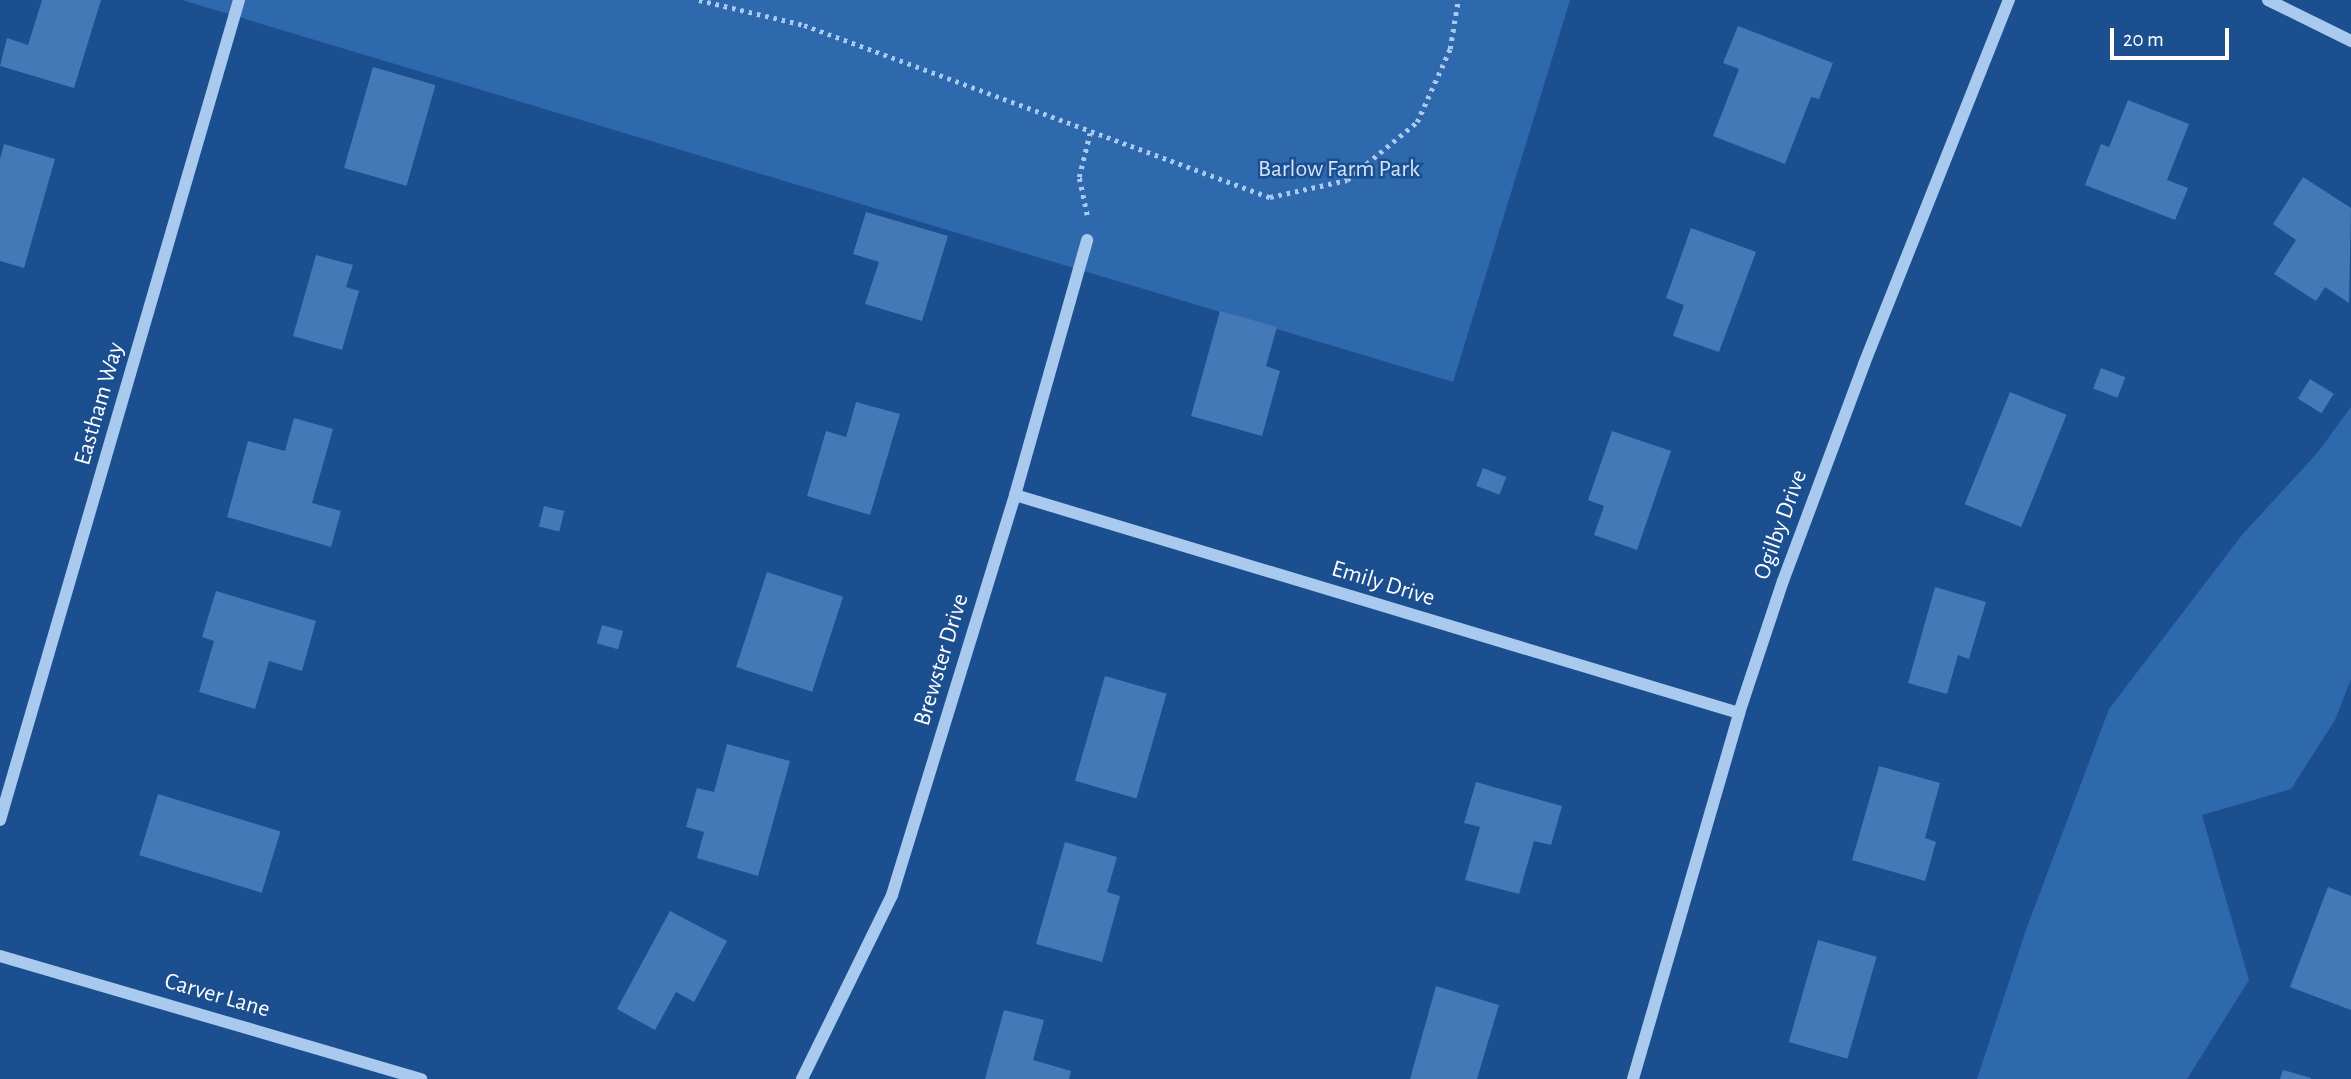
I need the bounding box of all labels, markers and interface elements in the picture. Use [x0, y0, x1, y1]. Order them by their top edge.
scale bar [2113, 14, 2232, 58]
text: 20 m [2123, 29, 2164, 50]
park label: Barlow Farm Park [1258, 156, 1420, 184]
street label: Eastham Way [69, 339, 131, 469]
street label: Ogilby Drive [1748, 466, 1814, 584]
street label: Emily Drive [1328, 555, 1438, 613]
street label: Brewster Drive [908, 591, 976, 729]
street label: Carver Lane [161, 967, 273, 1025]

